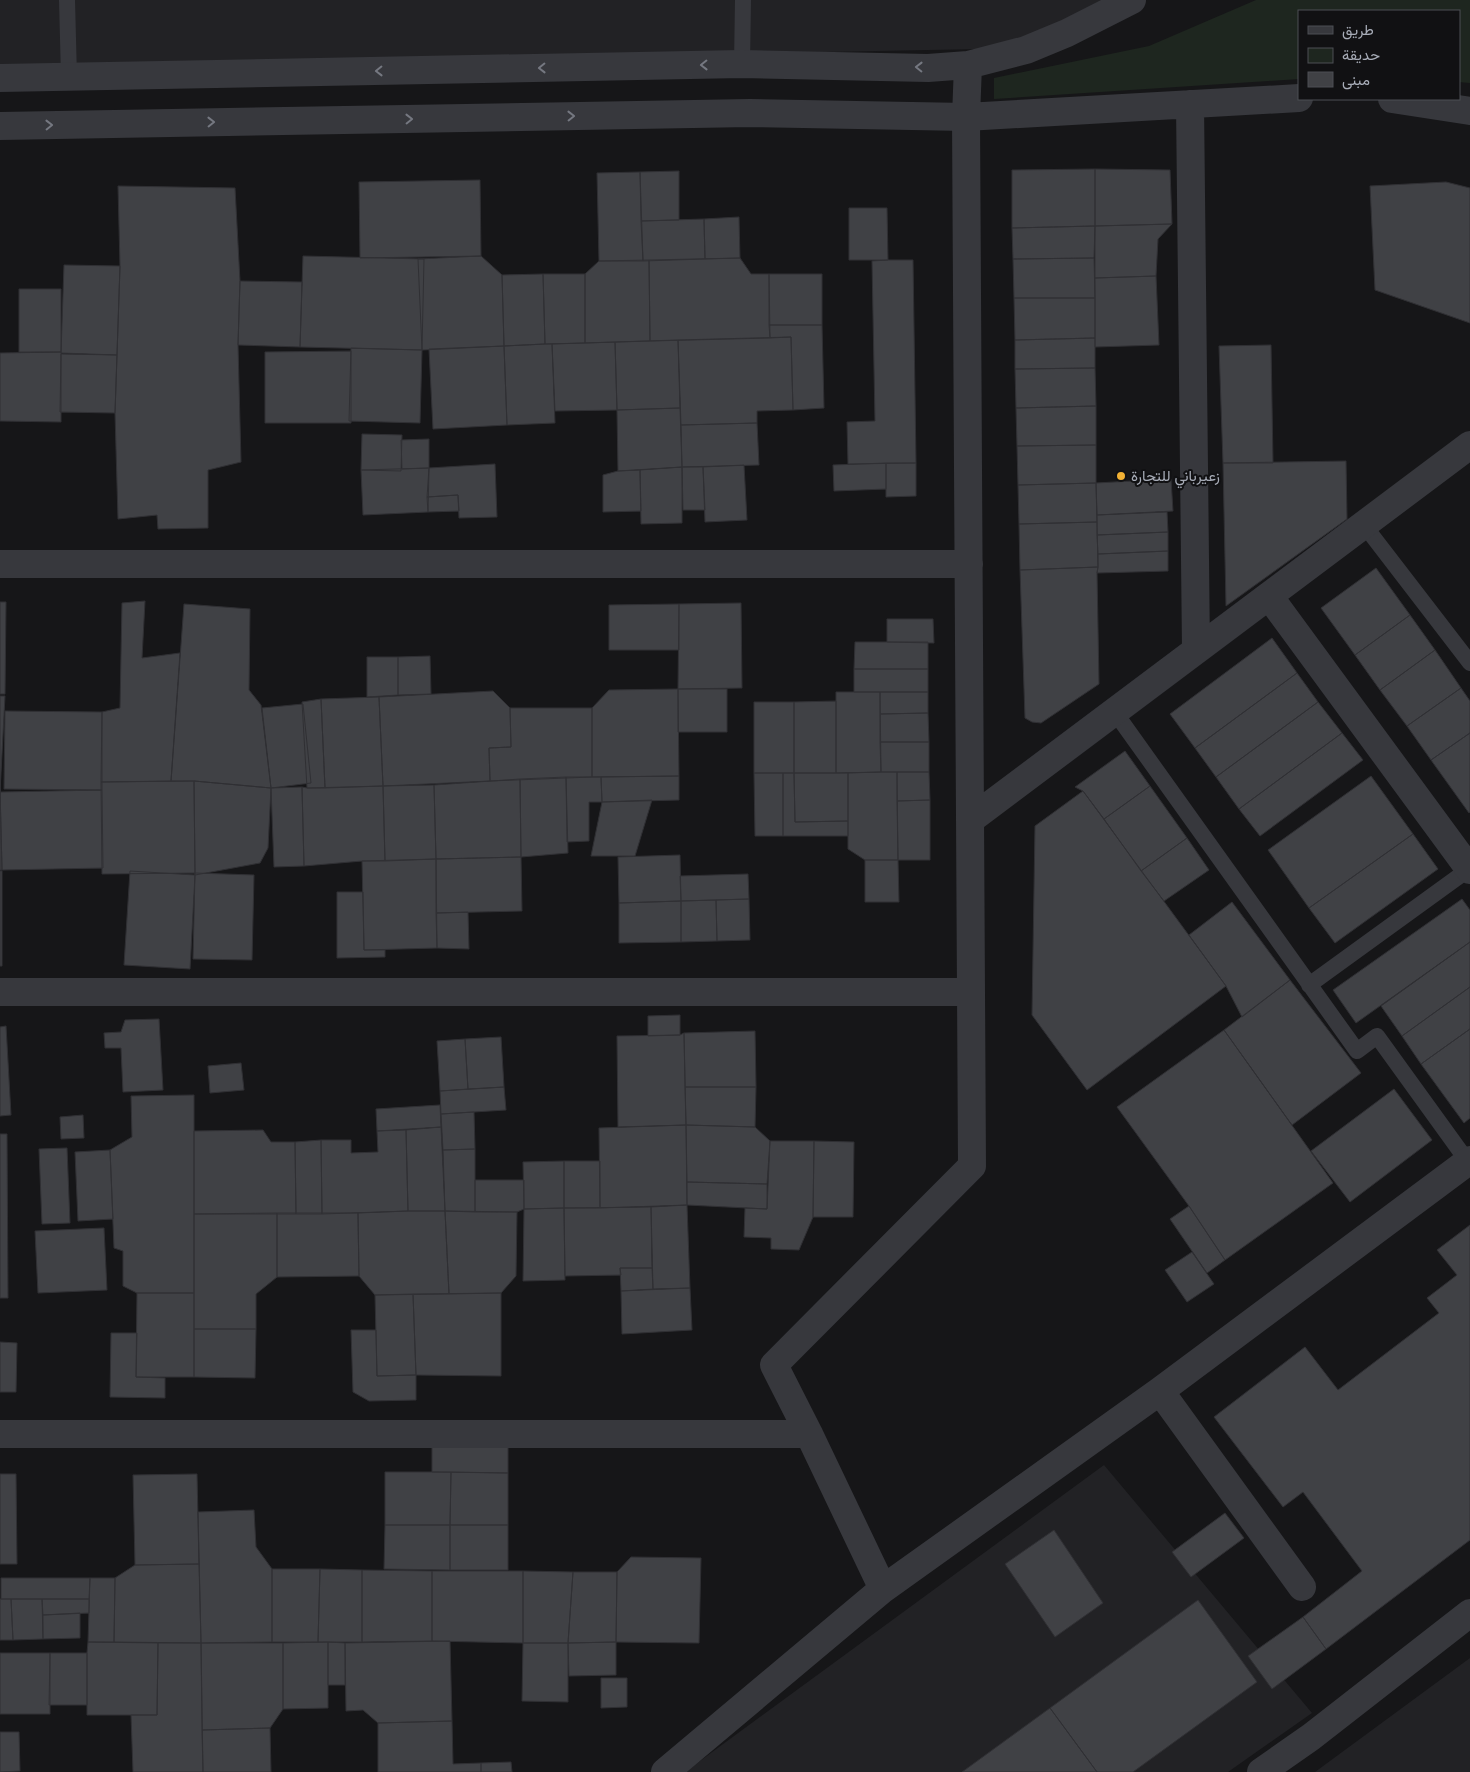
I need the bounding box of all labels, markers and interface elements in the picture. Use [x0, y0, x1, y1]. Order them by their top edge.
legend [1298, 10, 1460, 100]
text: طريق [1342, 20, 1374, 40]
text: حديقة [1342, 45, 1380, 64]
one-way arrow [700, 59, 708, 70]
one-way arrow [915, 62, 923, 73]
one-way arrow [537, 63, 545, 73]
one-way arrow [375, 66, 383, 77]
text: مبنى [1342, 70, 1370, 90]
one-way arrow [568, 111, 575, 121]
one-way arrow [405, 114, 413, 124]
one-way arrow [207, 117, 215, 128]
one-way arrow [45, 120, 53, 130]
place label: زعيرباني للتجارة [1131, 466, 1220, 489]
marker: زعيرباني للتجارة [1115, 470, 1127, 482]

